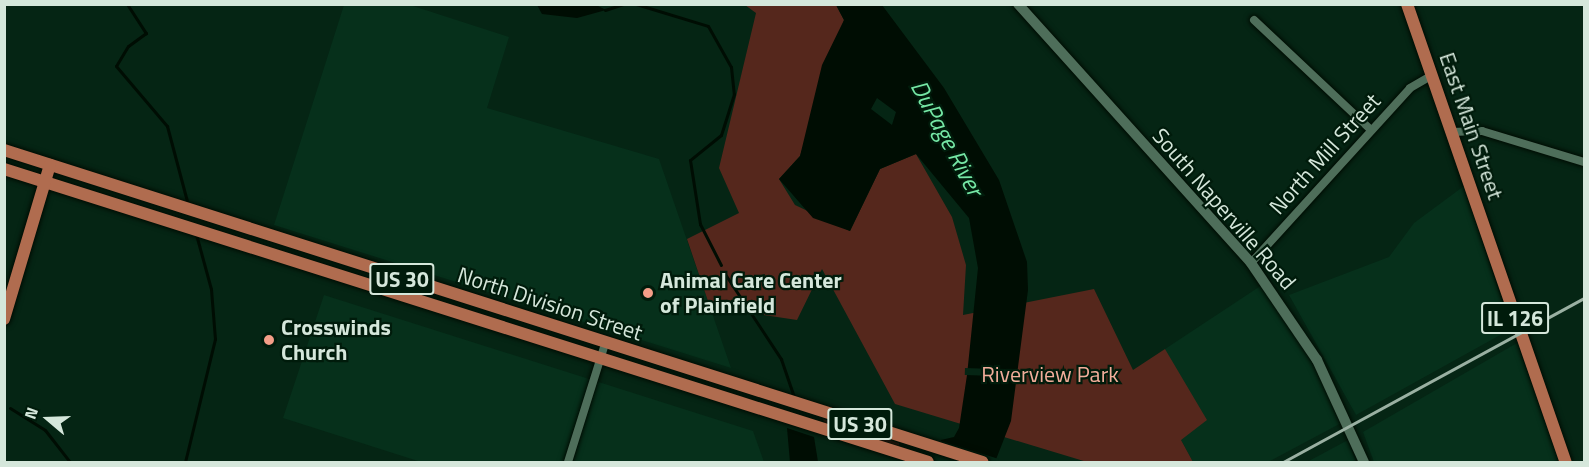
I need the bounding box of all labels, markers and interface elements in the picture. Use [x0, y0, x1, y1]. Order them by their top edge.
street label: East Main Street [1434, 49, 1508, 203]
water label: DuPage River [904, 75, 990, 201]
street label: North Mill Street [1264, 88, 1386, 220]
street label: South Naperville Road [1147, 123, 1301, 295]
road number: US 30 [369, 261, 435, 297]
street label: North Division Street [454, 262, 646, 346]
place label: Animal Care Center of Plainfield [660, 267, 842, 318]
marker: Animal Care Center of Plainfield [641, 286, 655, 300]
road number: IL 126 [1480, 300, 1550, 336]
place label: Crosswinds Church [281, 314, 391, 366]
marker: Crosswinds Church [262, 333, 276, 347]
park label: Riverview Park [981, 362, 1119, 388]
north arrow [18, 389, 78, 449]
text: N [18, 404, 44, 422]
road number: US 30 [827, 406, 893, 442]

